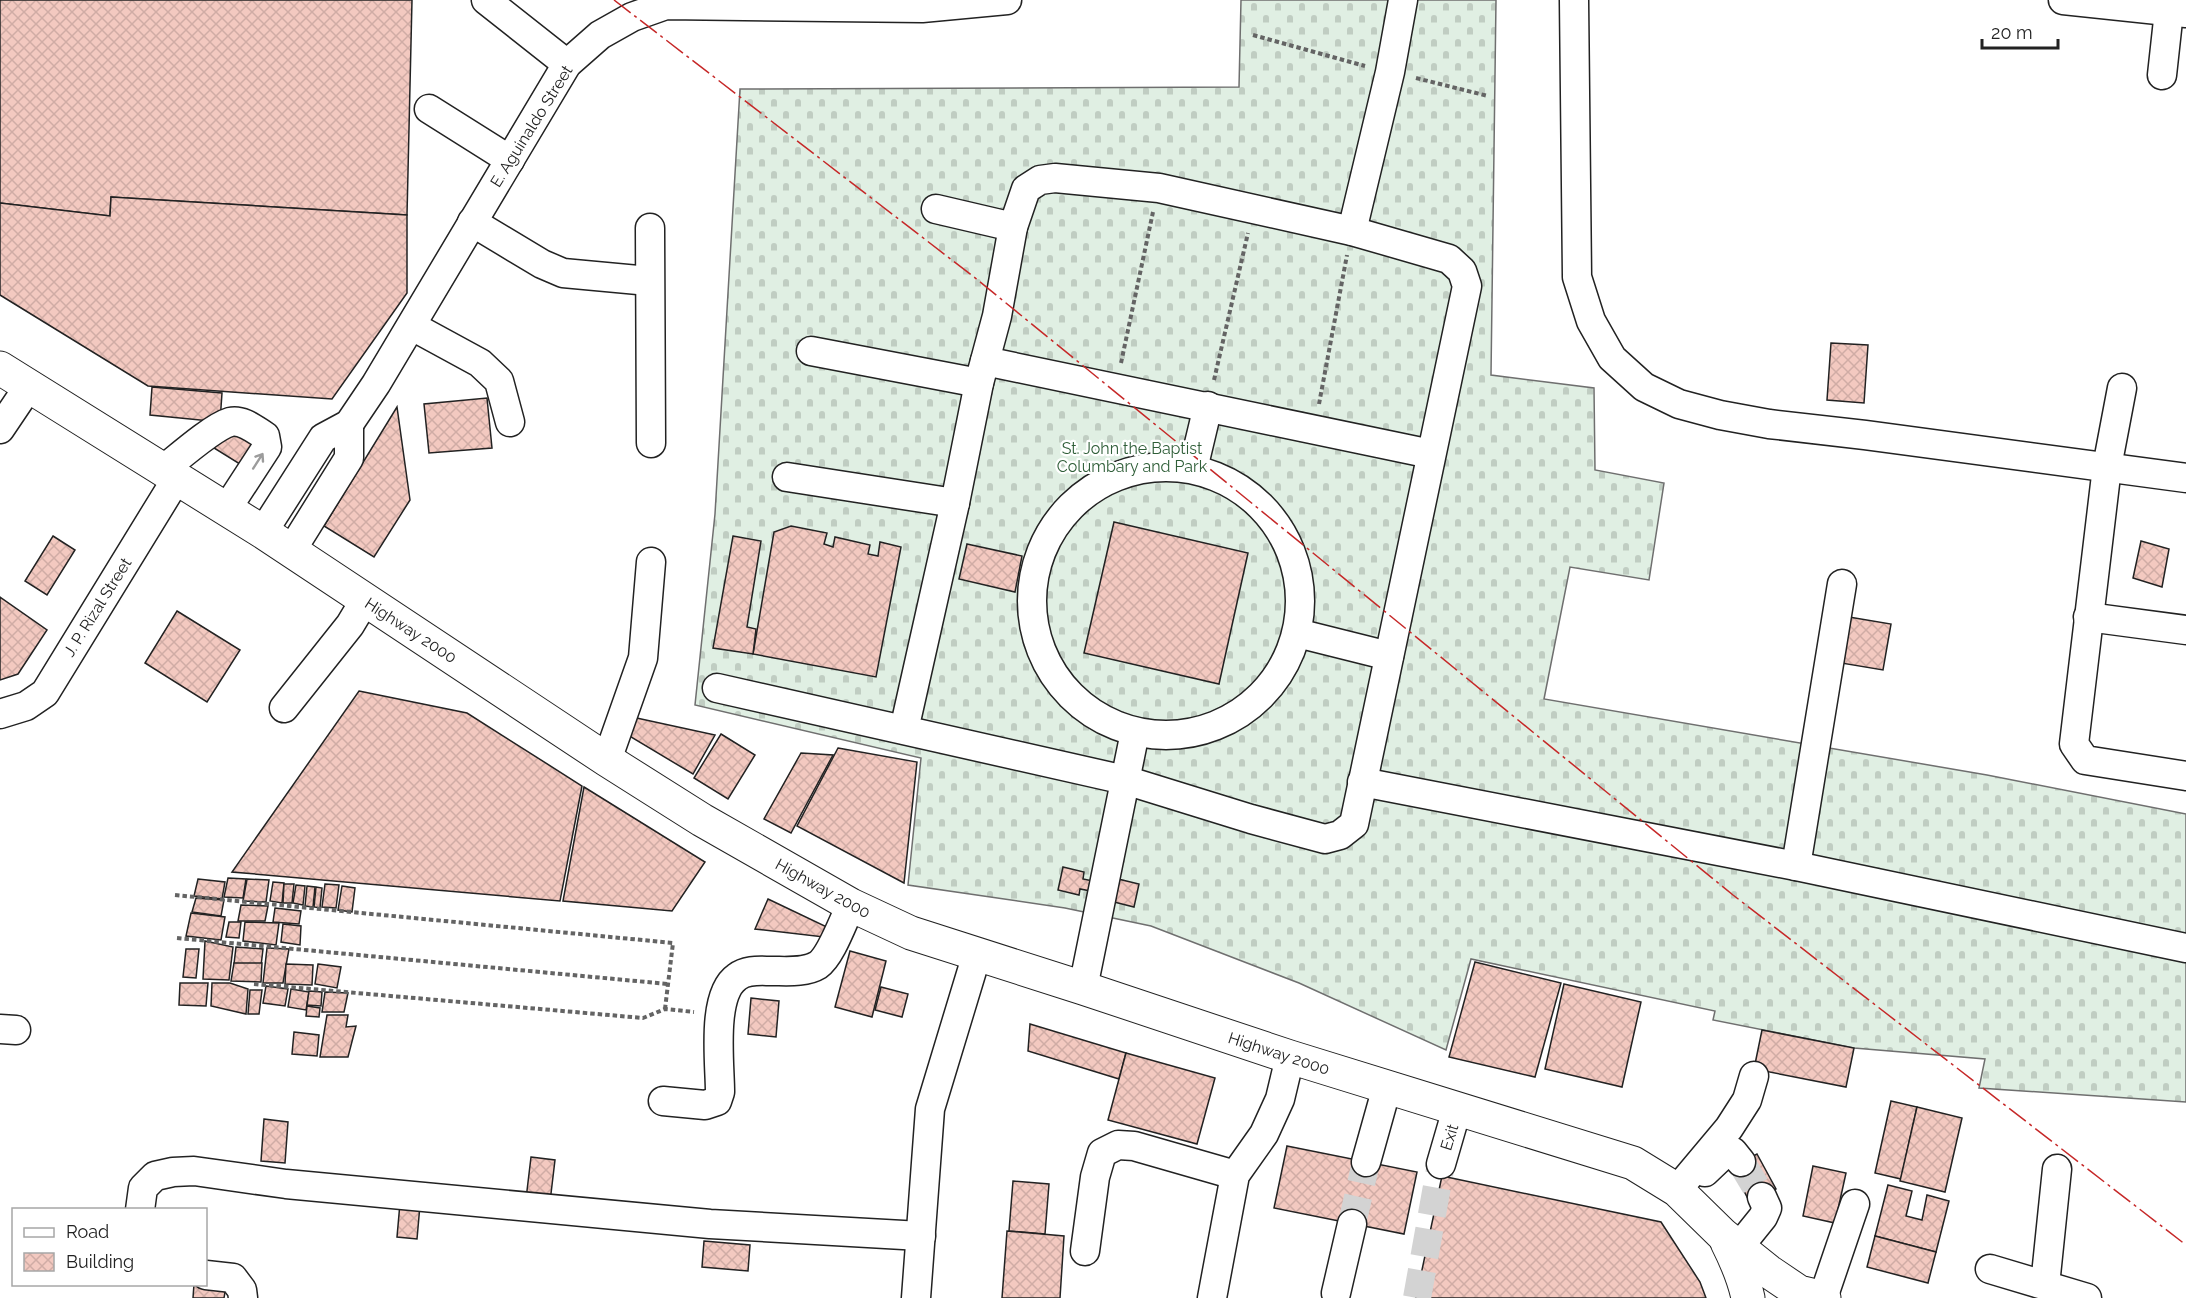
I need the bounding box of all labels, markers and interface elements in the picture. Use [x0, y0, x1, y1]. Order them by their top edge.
scale bar [1982, 12, 2058, 50]
text: 20 m [1991, 22, 2033, 43]
street label: E. Aguinaldo Street [486, 61, 577, 191]
park label: St. John the Baptist Columbary and Park [1057, 439, 1208, 476]
one-way arrow [253, 453, 265, 470]
street label: J. P. Rizal Street [59, 554, 136, 660]
street label: Highway 2000 [361, 594, 460, 667]
street label: Highway 2000 [772, 855, 874, 922]
street label: Highway 2000 [1226, 1028, 1332, 1079]
street label: Exit [1436, 1121, 1463, 1153]
legend [12, 1208, 207, 1286]
text: Road [66, 1221, 109, 1242]
text: Building [66, 1251, 134, 1272]

